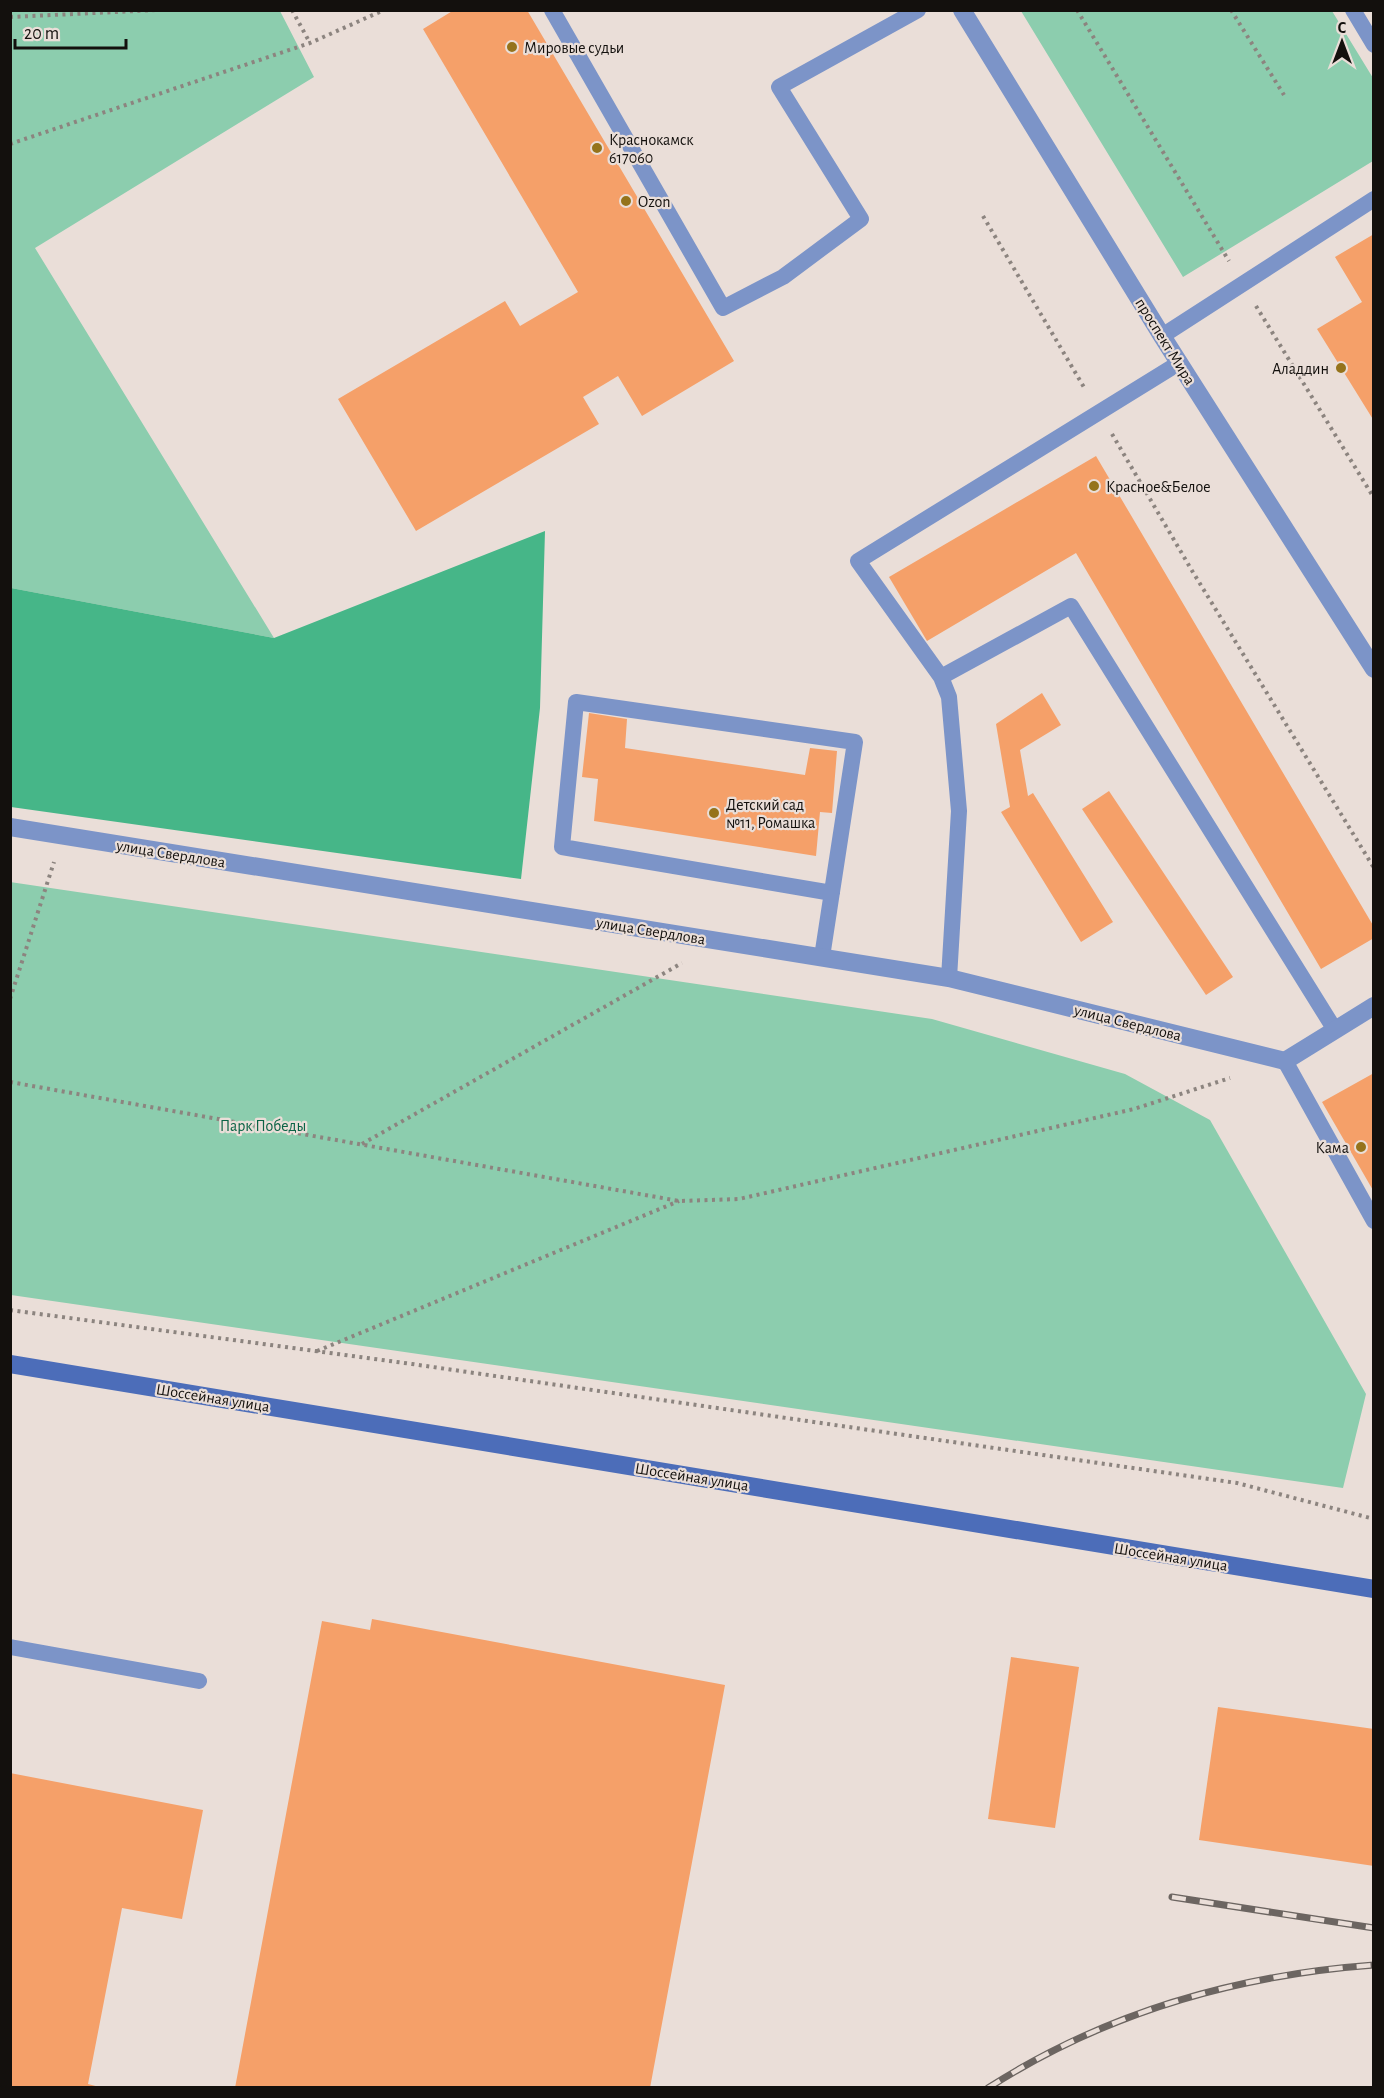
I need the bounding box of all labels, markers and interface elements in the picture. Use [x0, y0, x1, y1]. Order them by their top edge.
scale bar [15, 12, 126, 50]
north arrow [1312, 12, 1372, 72]
text: С [1338, 20, 1347, 36]
text: 20 m [24, 25, 59, 43]
marker: Мировые судьи [505, 40, 519, 54]
place label: Мировые судьи [524, 40, 624, 57]
place label: Краснокамск 617060 [609, 132, 694, 166]
marker: Краснокамск 617060 [590, 141, 604, 155]
marker: Ozon [619, 194, 633, 208]
place label: Ozon [638, 194, 670, 210]
street label: проспект Мира [1132, 295, 1198, 388]
place label: Аладдин [1272, 361, 1329, 377]
marker: Аладдин [1334, 361, 1348, 375]
marker: Красное&Белое [1087, 479, 1101, 493]
place label: Красное&Белое [1106, 479, 1211, 495]
place label: Детский сад №11, Ромашка [726, 797, 815, 831]
marker: Детский сад №11, Ромашка [707, 806, 721, 820]
street label: улица Свердлова [114, 837, 226, 871]
street label: улица Свердлова [594, 914, 706, 948]
street label: улица Свердлова [1071, 1002, 1183, 1045]
park label: Парк Победы [220, 1118, 306, 1134]
place label: Кама [1316, 1140, 1349, 1156]
marker: Кама [1354, 1140, 1368, 1154]
street label: Шоссейная улица [155, 1381, 271, 1416]
street label: Шоссейная улица [634, 1460, 750, 1495]
street label: Шоссейная улица [1113, 1540, 1229, 1575]

